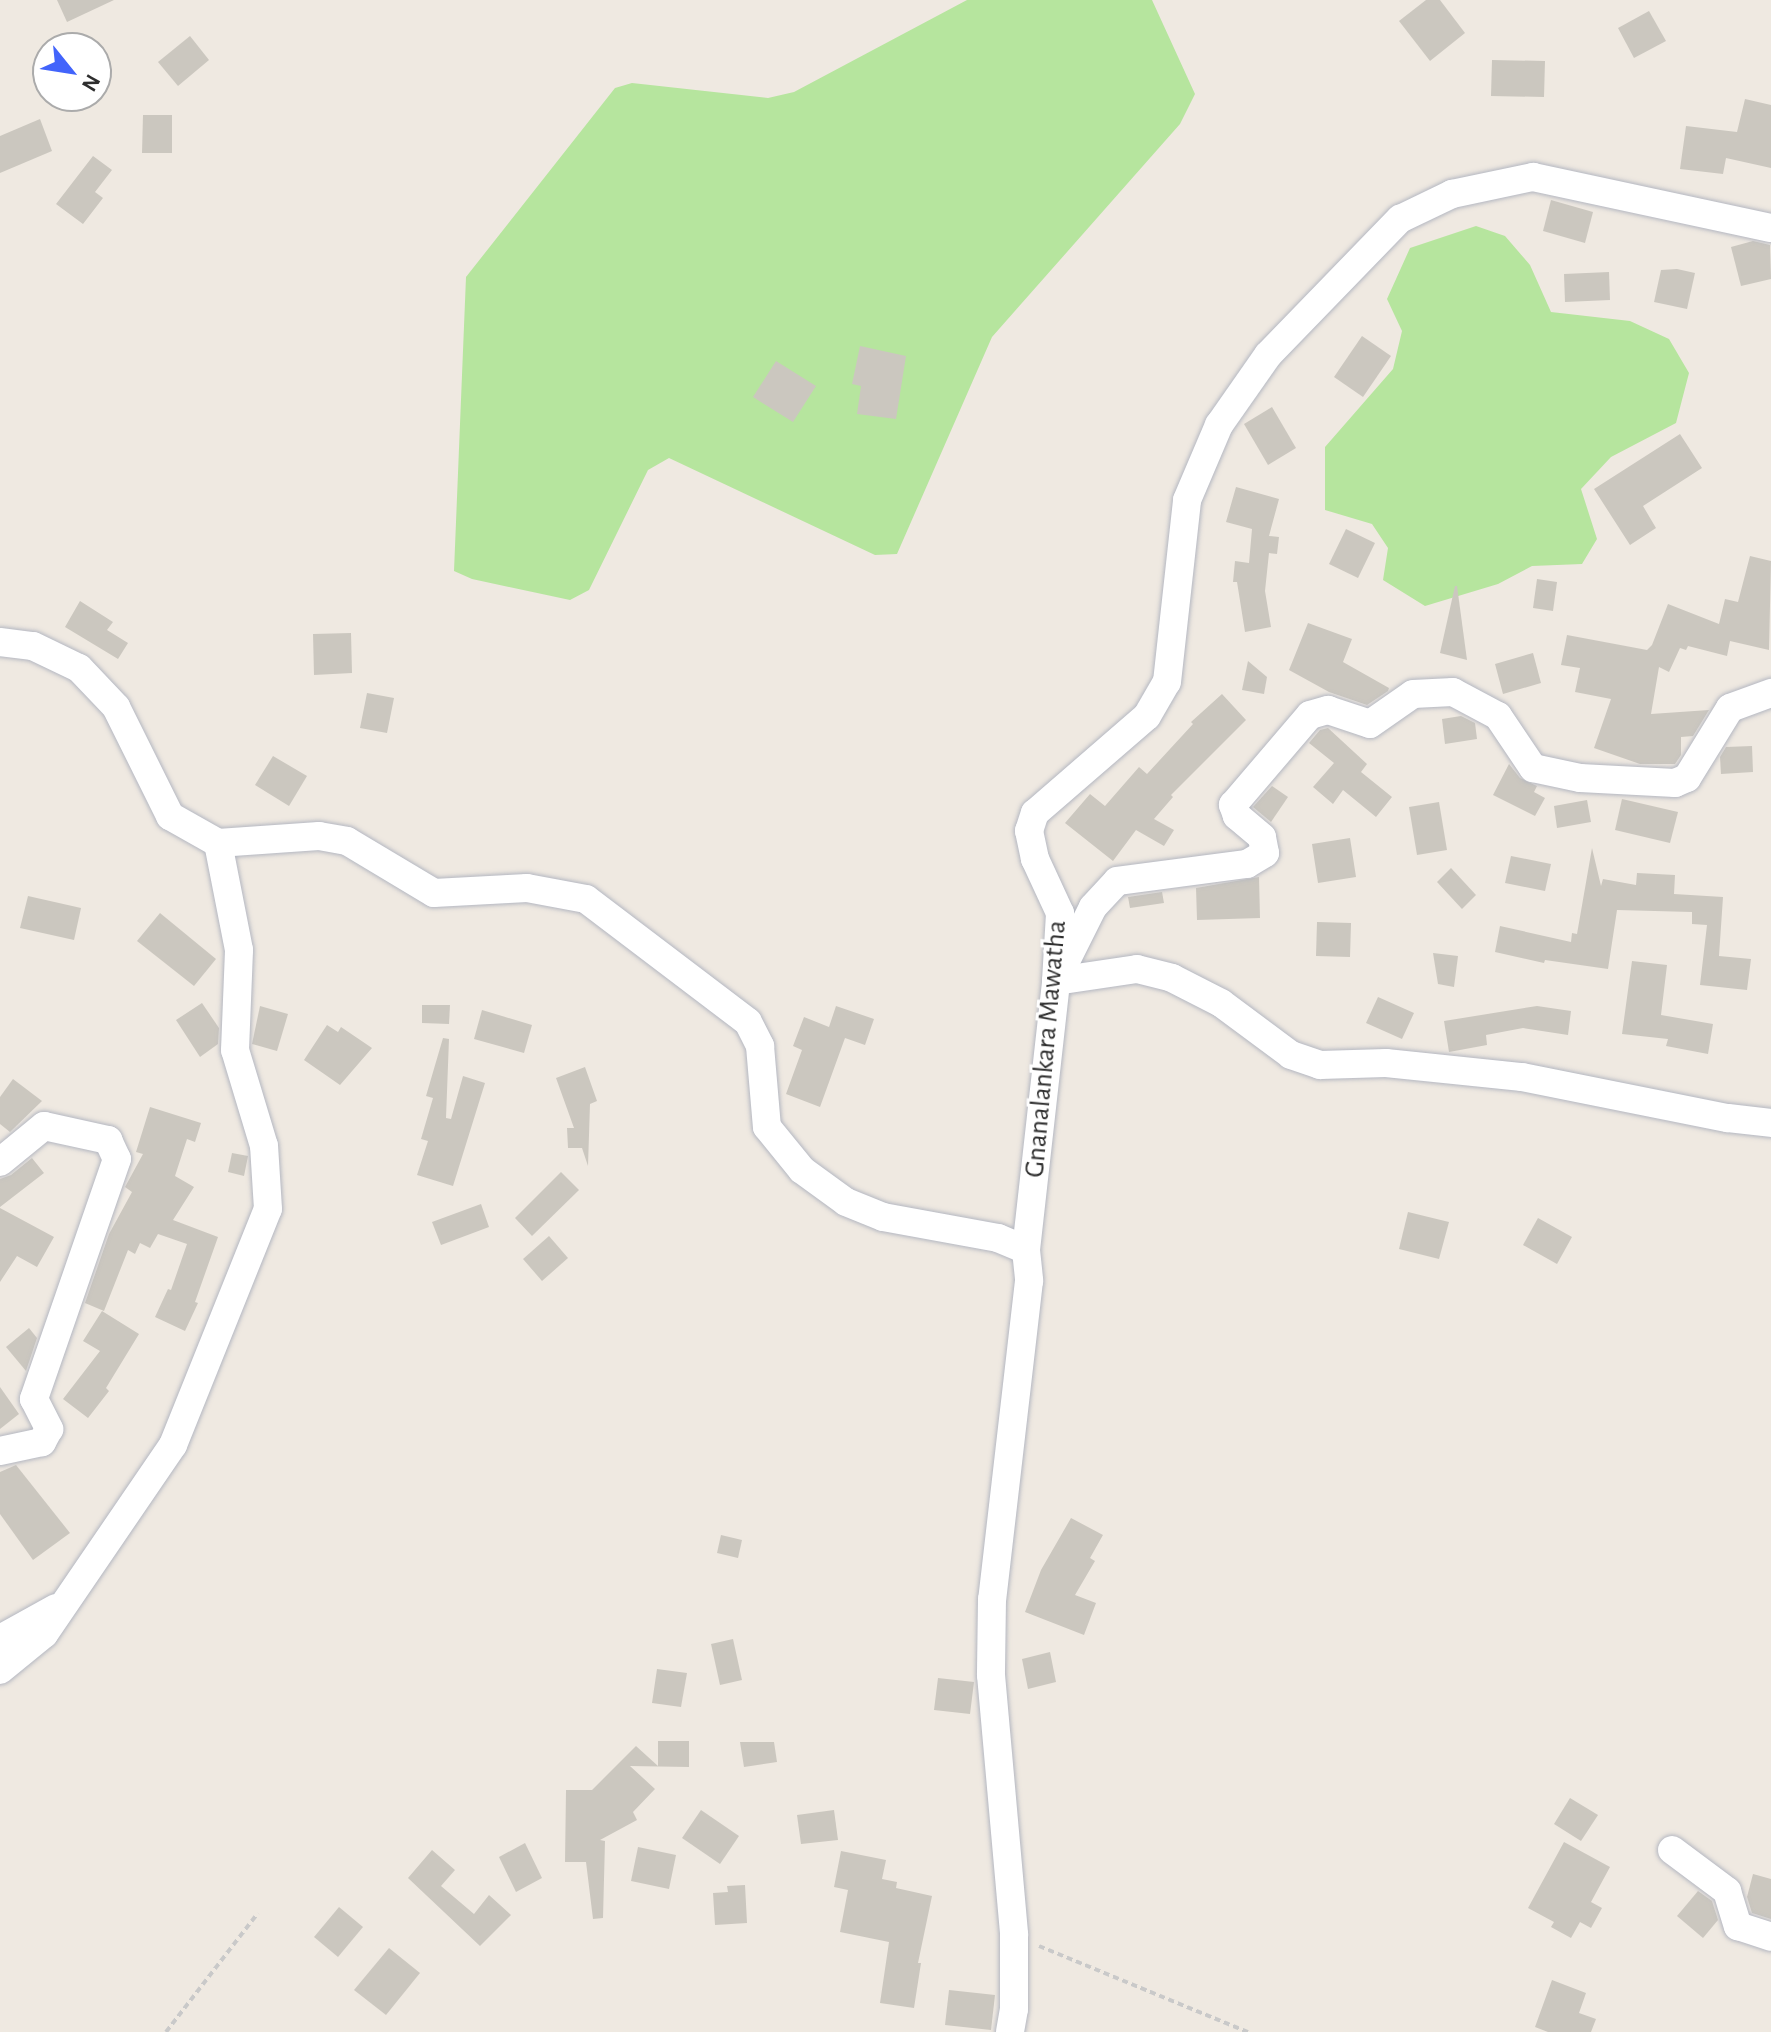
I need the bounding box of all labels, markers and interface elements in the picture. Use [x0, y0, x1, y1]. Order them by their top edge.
north arrow [32, 32, 112, 112]
text: N [78, 71, 104, 95]
street label: Gnanalankara Mawatha [1018, 919, 1074, 1179]

